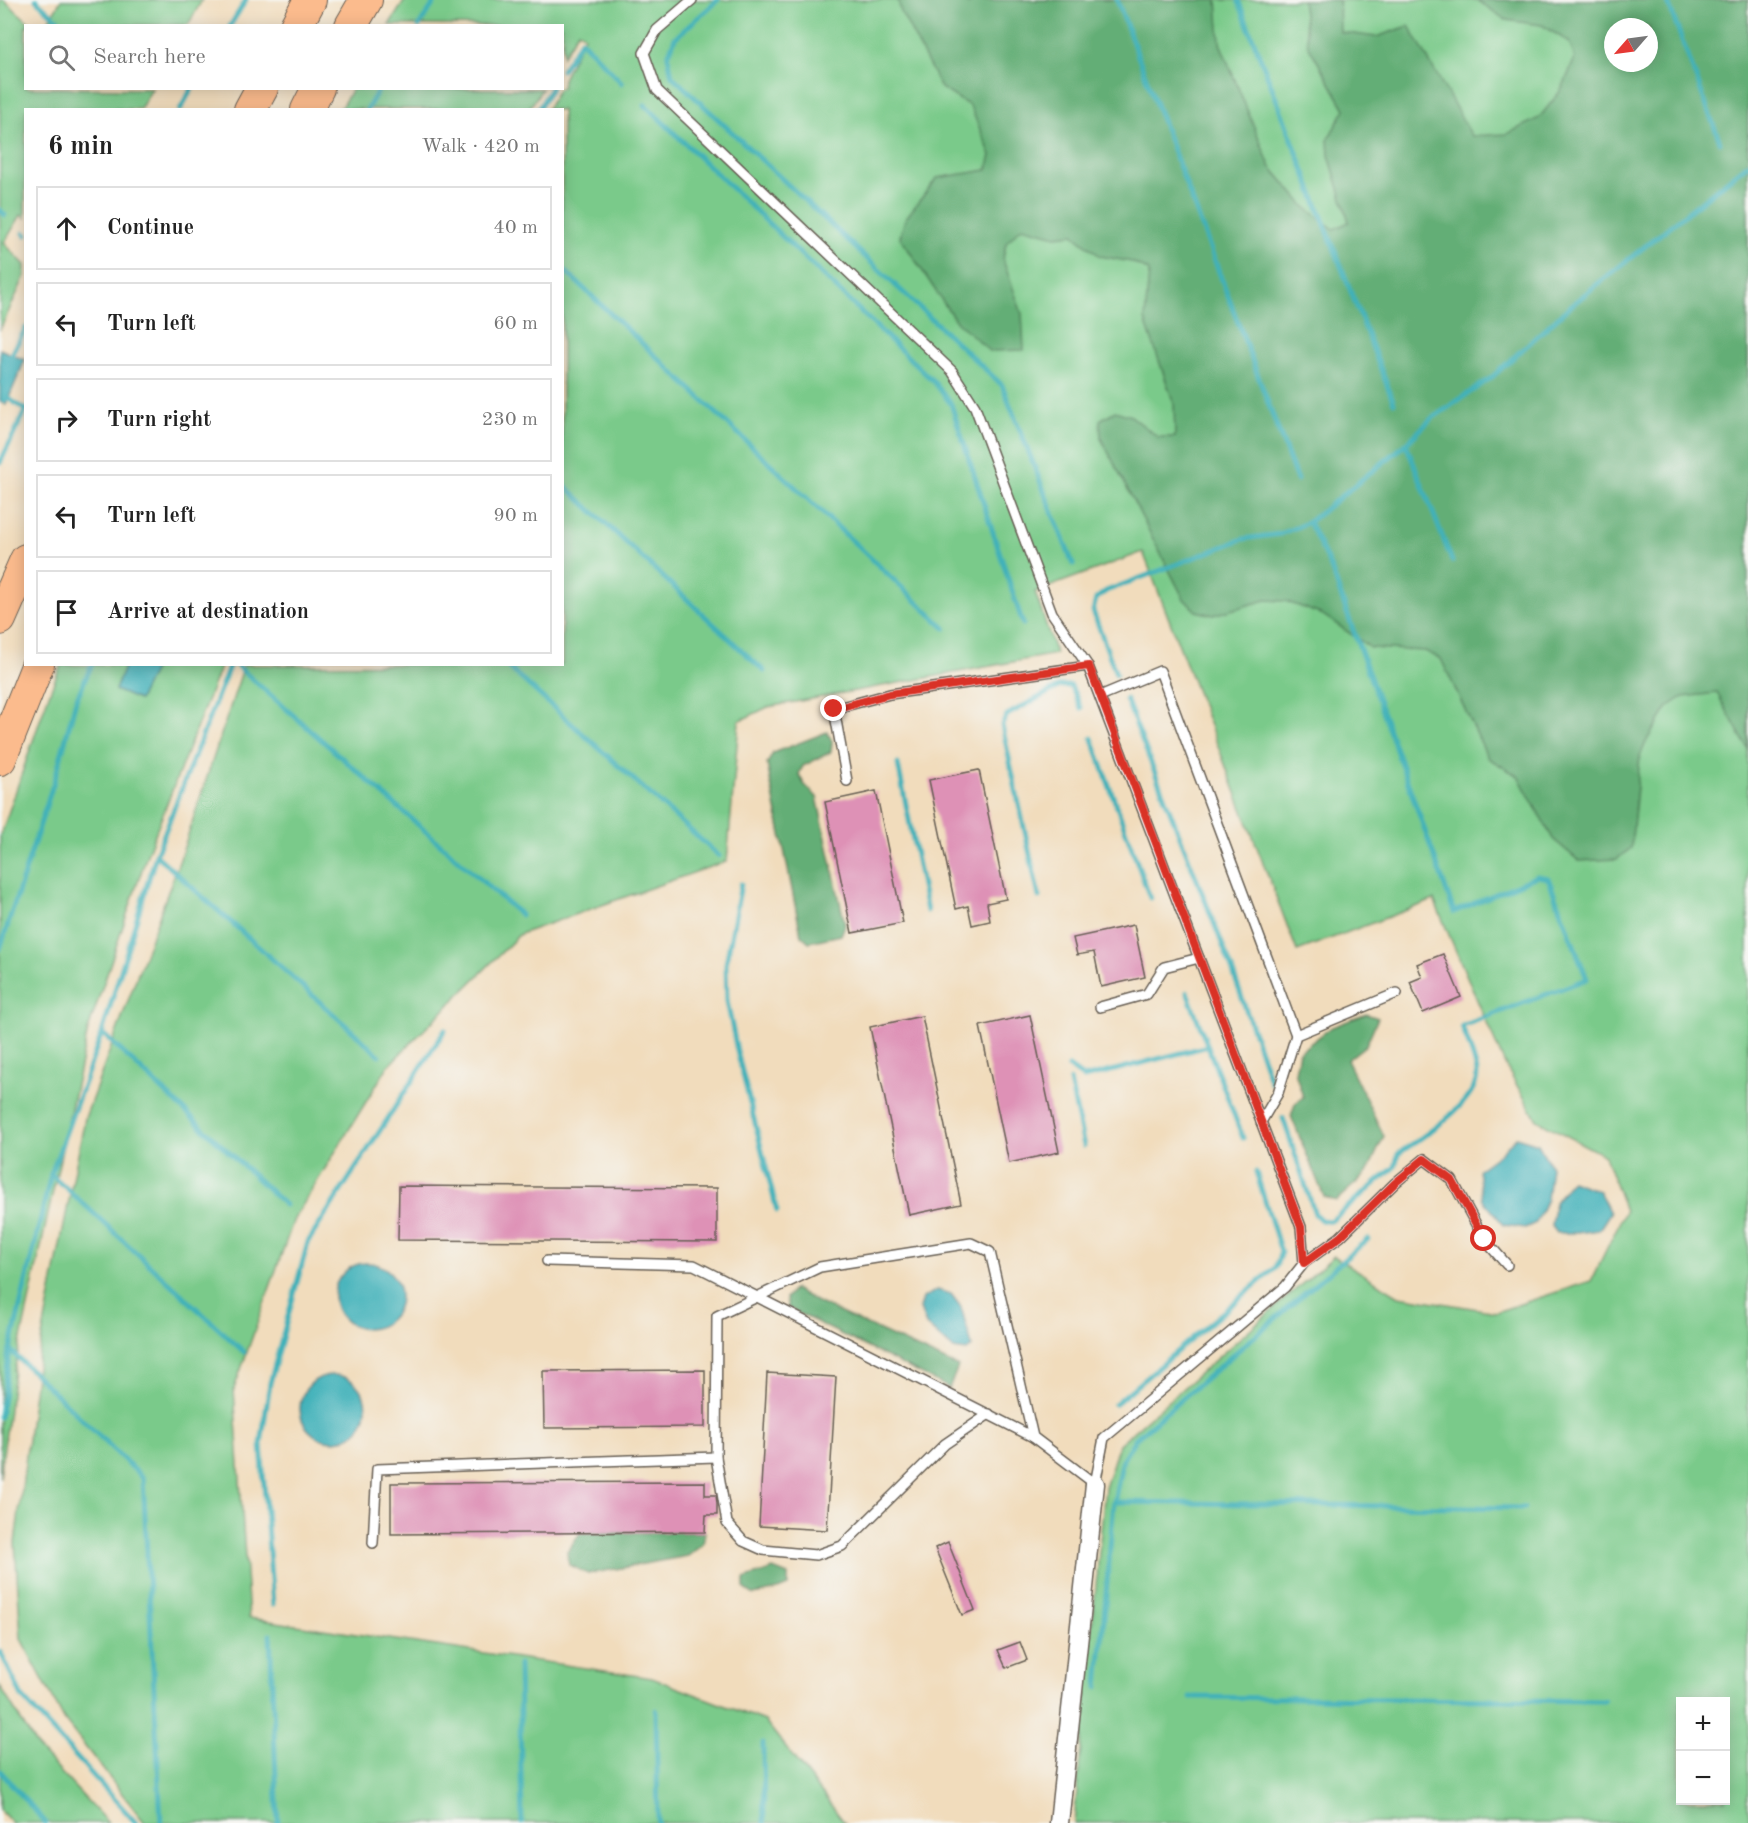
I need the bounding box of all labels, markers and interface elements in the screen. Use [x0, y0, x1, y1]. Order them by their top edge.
north arrow [1604, 18, 1658, 72]
search box [24, 24, 564, 90]
icon: search [45, 41, 78, 74]
text: Search here [93, 46, 206, 68]
text: 6 min [48, 134, 113, 160]
text: Walk · 420 m [421, 137, 540, 157]
icon: ahead [50, 212, 83, 245]
text: Continue [107, 217, 194, 239]
text: 40 m [493, 218, 538, 238]
icon: left [50, 308, 83, 341]
text: Turn left [107, 313, 196, 335]
text: 60 m [493, 314, 538, 334]
icon: right [50, 404, 83, 437]
text: Turn right [107, 409, 211, 431]
text: 230 m [482, 410, 538, 430]
icon: left [50, 500, 83, 533]
text: Turn left [107, 505, 196, 527]
text: 90 m [493, 506, 538, 526]
icon: arrive [50, 596, 83, 629]
text: Arrive at destination [107, 601, 309, 623]
route end [820, 695, 846, 721]
route start [1470, 1225, 1496, 1251]
map controls [1676, 1697, 1730, 1805]
button: + [1676, 1697, 1730, 1751]
button: − [1676, 1751, 1730, 1805]

